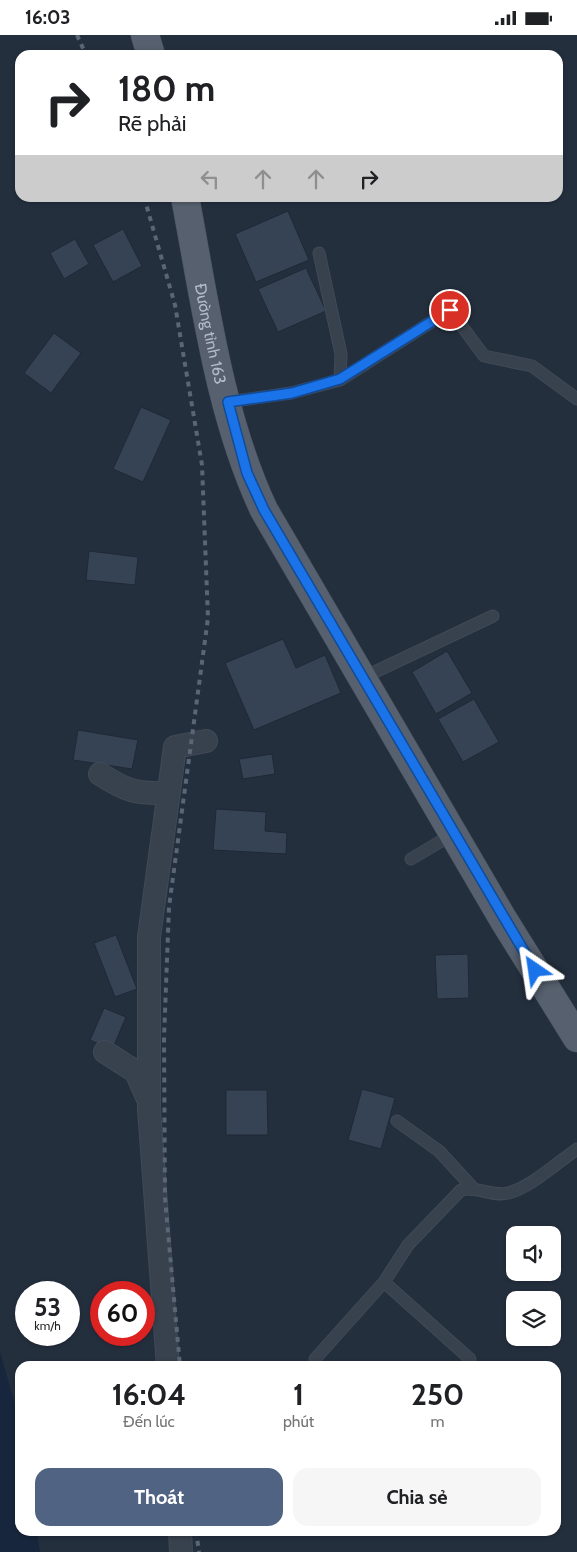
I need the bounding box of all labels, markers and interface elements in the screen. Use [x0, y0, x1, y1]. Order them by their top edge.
text: 16:03 [25, 6, 71, 29]
text: 180 m [118, 67, 215, 110]
icon: right [35, 70, 100, 135]
text: Rẽ phải [118, 110, 186, 137]
icon: left [196, 165, 224, 193]
icon: ahead [249, 165, 277, 193]
icon: ahead [302, 165, 330, 193]
icon: right [355, 165, 383, 193]
street label: Đường tỉnh 163 [191, 282, 230, 386]
pin [429, 289, 471, 331]
icon: arrive [436, 296, 464, 324]
position arrow [508, 943, 560, 995]
map controls [506, 1226, 561, 1346]
button: sound [506, 1226, 561, 1281]
speed limit sign: 60 [90, 1281, 155, 1346]
button: layers [506, 1291, 561, 1346]
text: 53 [34, 1292, 61, 1322]
text: km/h [34, 1318, 61, 1333]
text: 16:04 [112, 1376, 186, 1413]
text: 1 [293, 1376, 304, 1413]
text: 250 [411, 1376, 464, 1413]
text: Đến lúc [123, 1412, 175, 1431]
text: phút [283, 1412, 314, 1431]
text: m [431, 1412, 445, 1431]
button: Thoát [35, 1468, 283, 1526]
button: Chia sẻ [293, 1468, 541, 1526]

